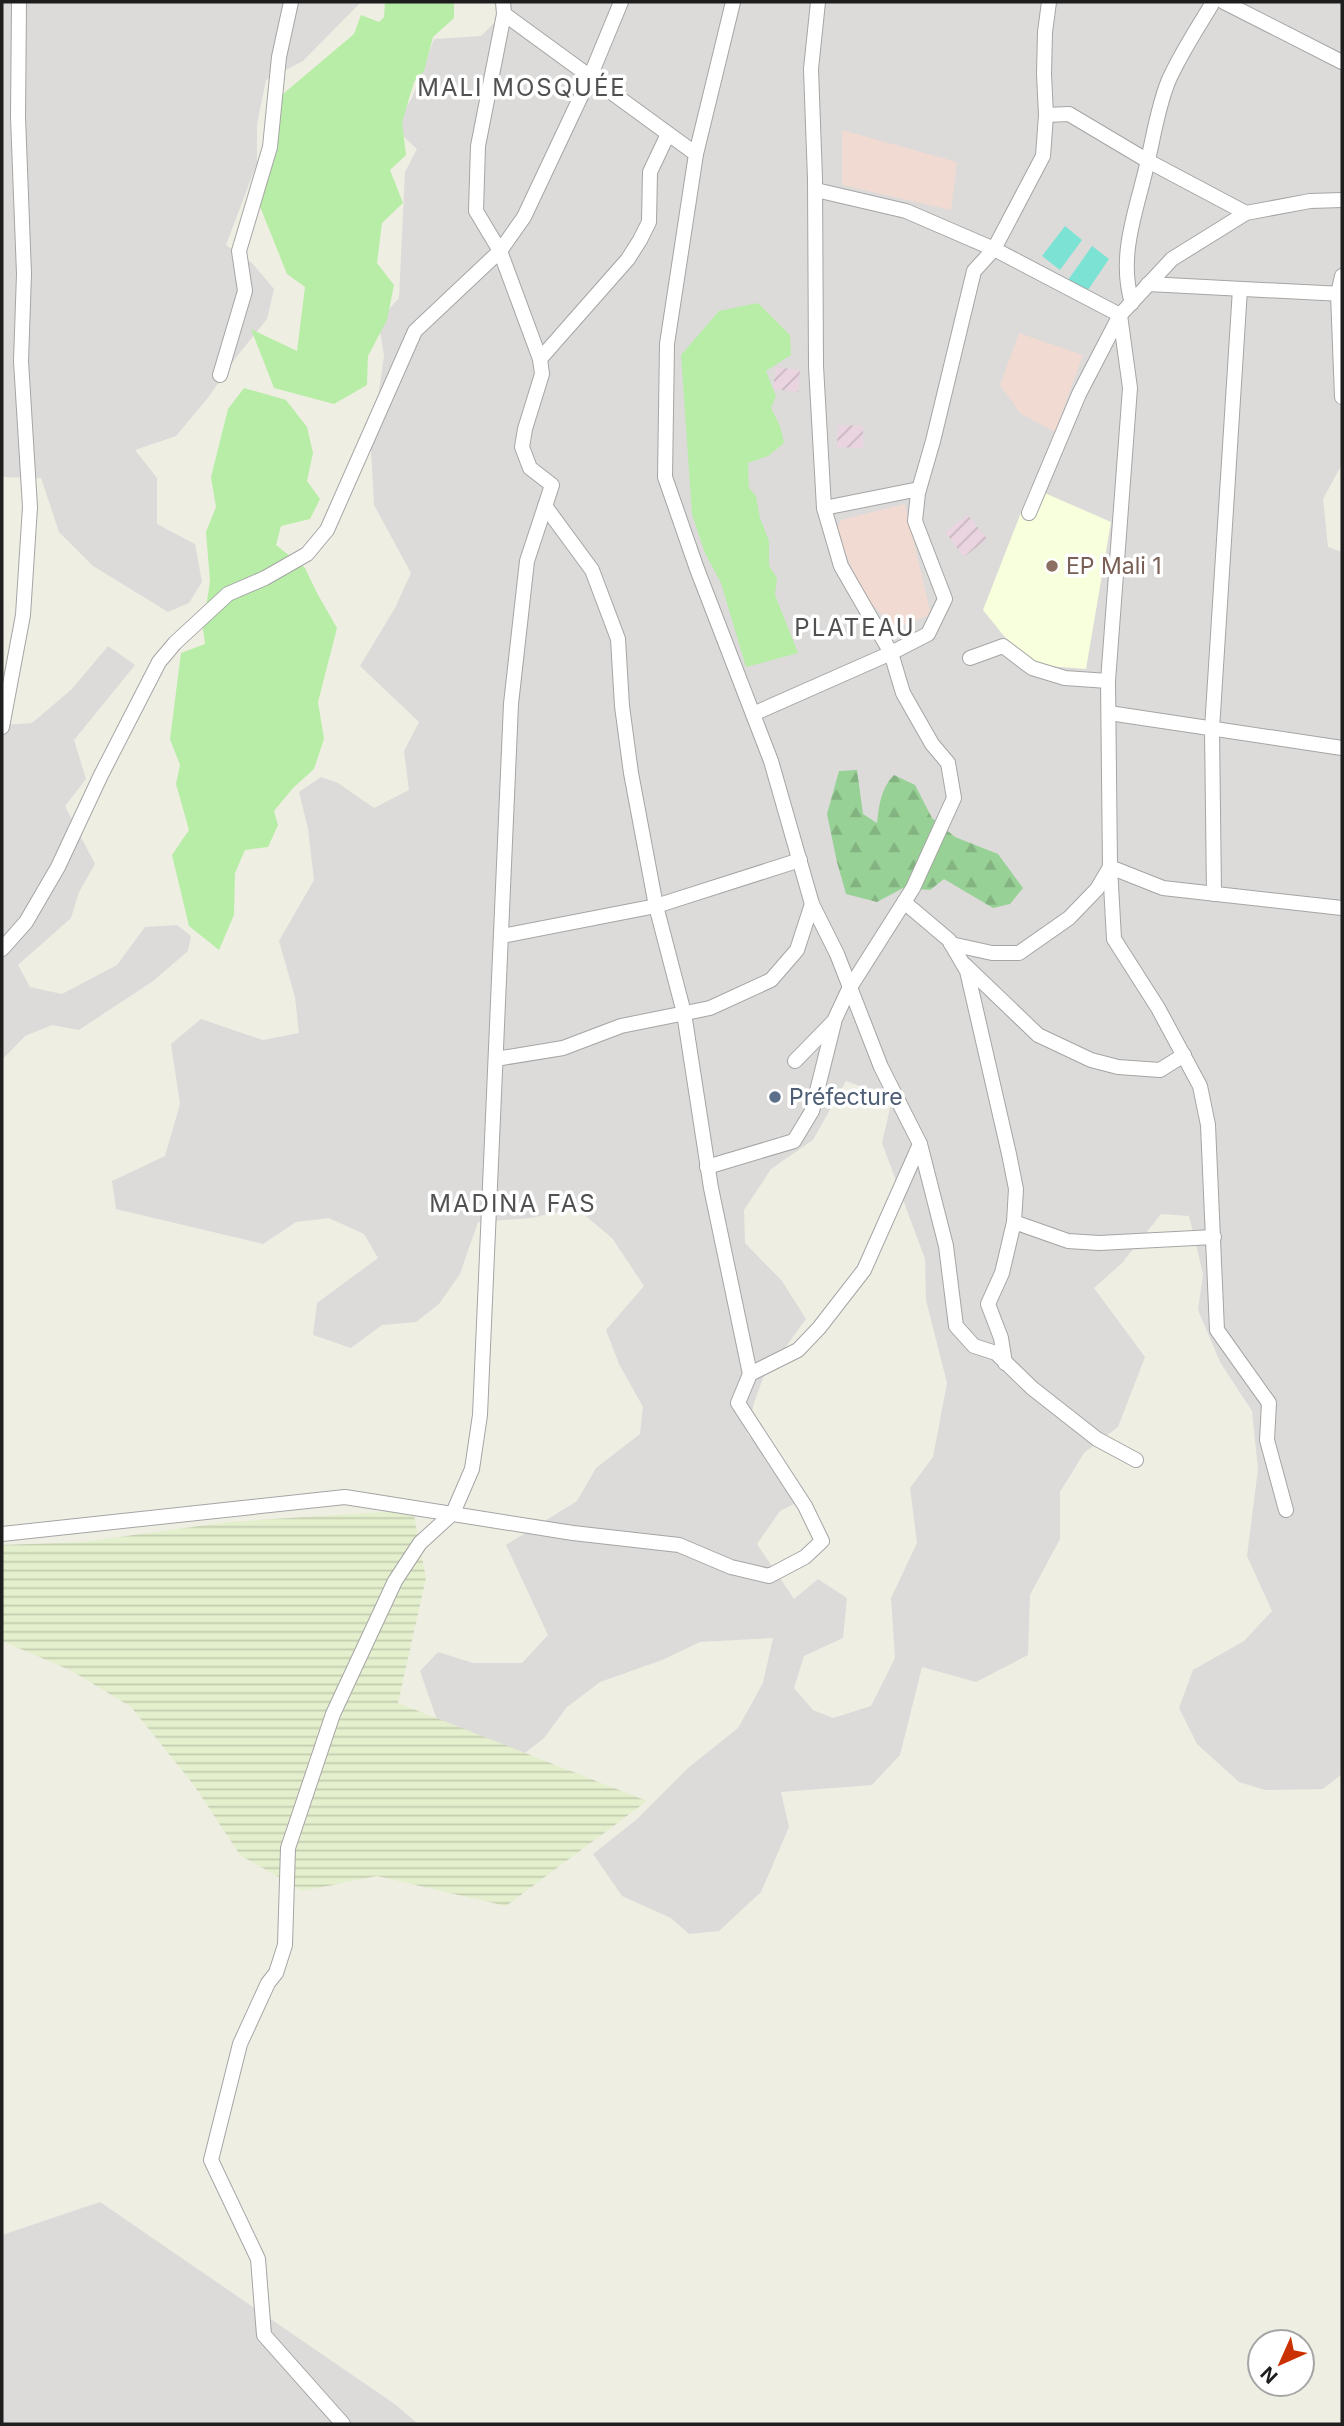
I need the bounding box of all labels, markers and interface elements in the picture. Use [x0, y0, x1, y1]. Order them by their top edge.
district label: MALI MOSQUÉE [417, 72, 627, 102]
place label: EP Mali 1 [1066, 552, 1162, 580]
marker: EP Mali 1 [1044, 558, 1060, 574]
district label: PLATEAU [794, 613, 916, 642]
place label: Préfecture [789, 1083, 903, 1111]
marker: Préfecture [767, 1089, 783, 1105]
district label: MADINA FAS [429, 1189, 597, 1218]
north arrow [1246, 2328, 1316, 2398]
text: N [1256, 2361, 1283, 2388]

